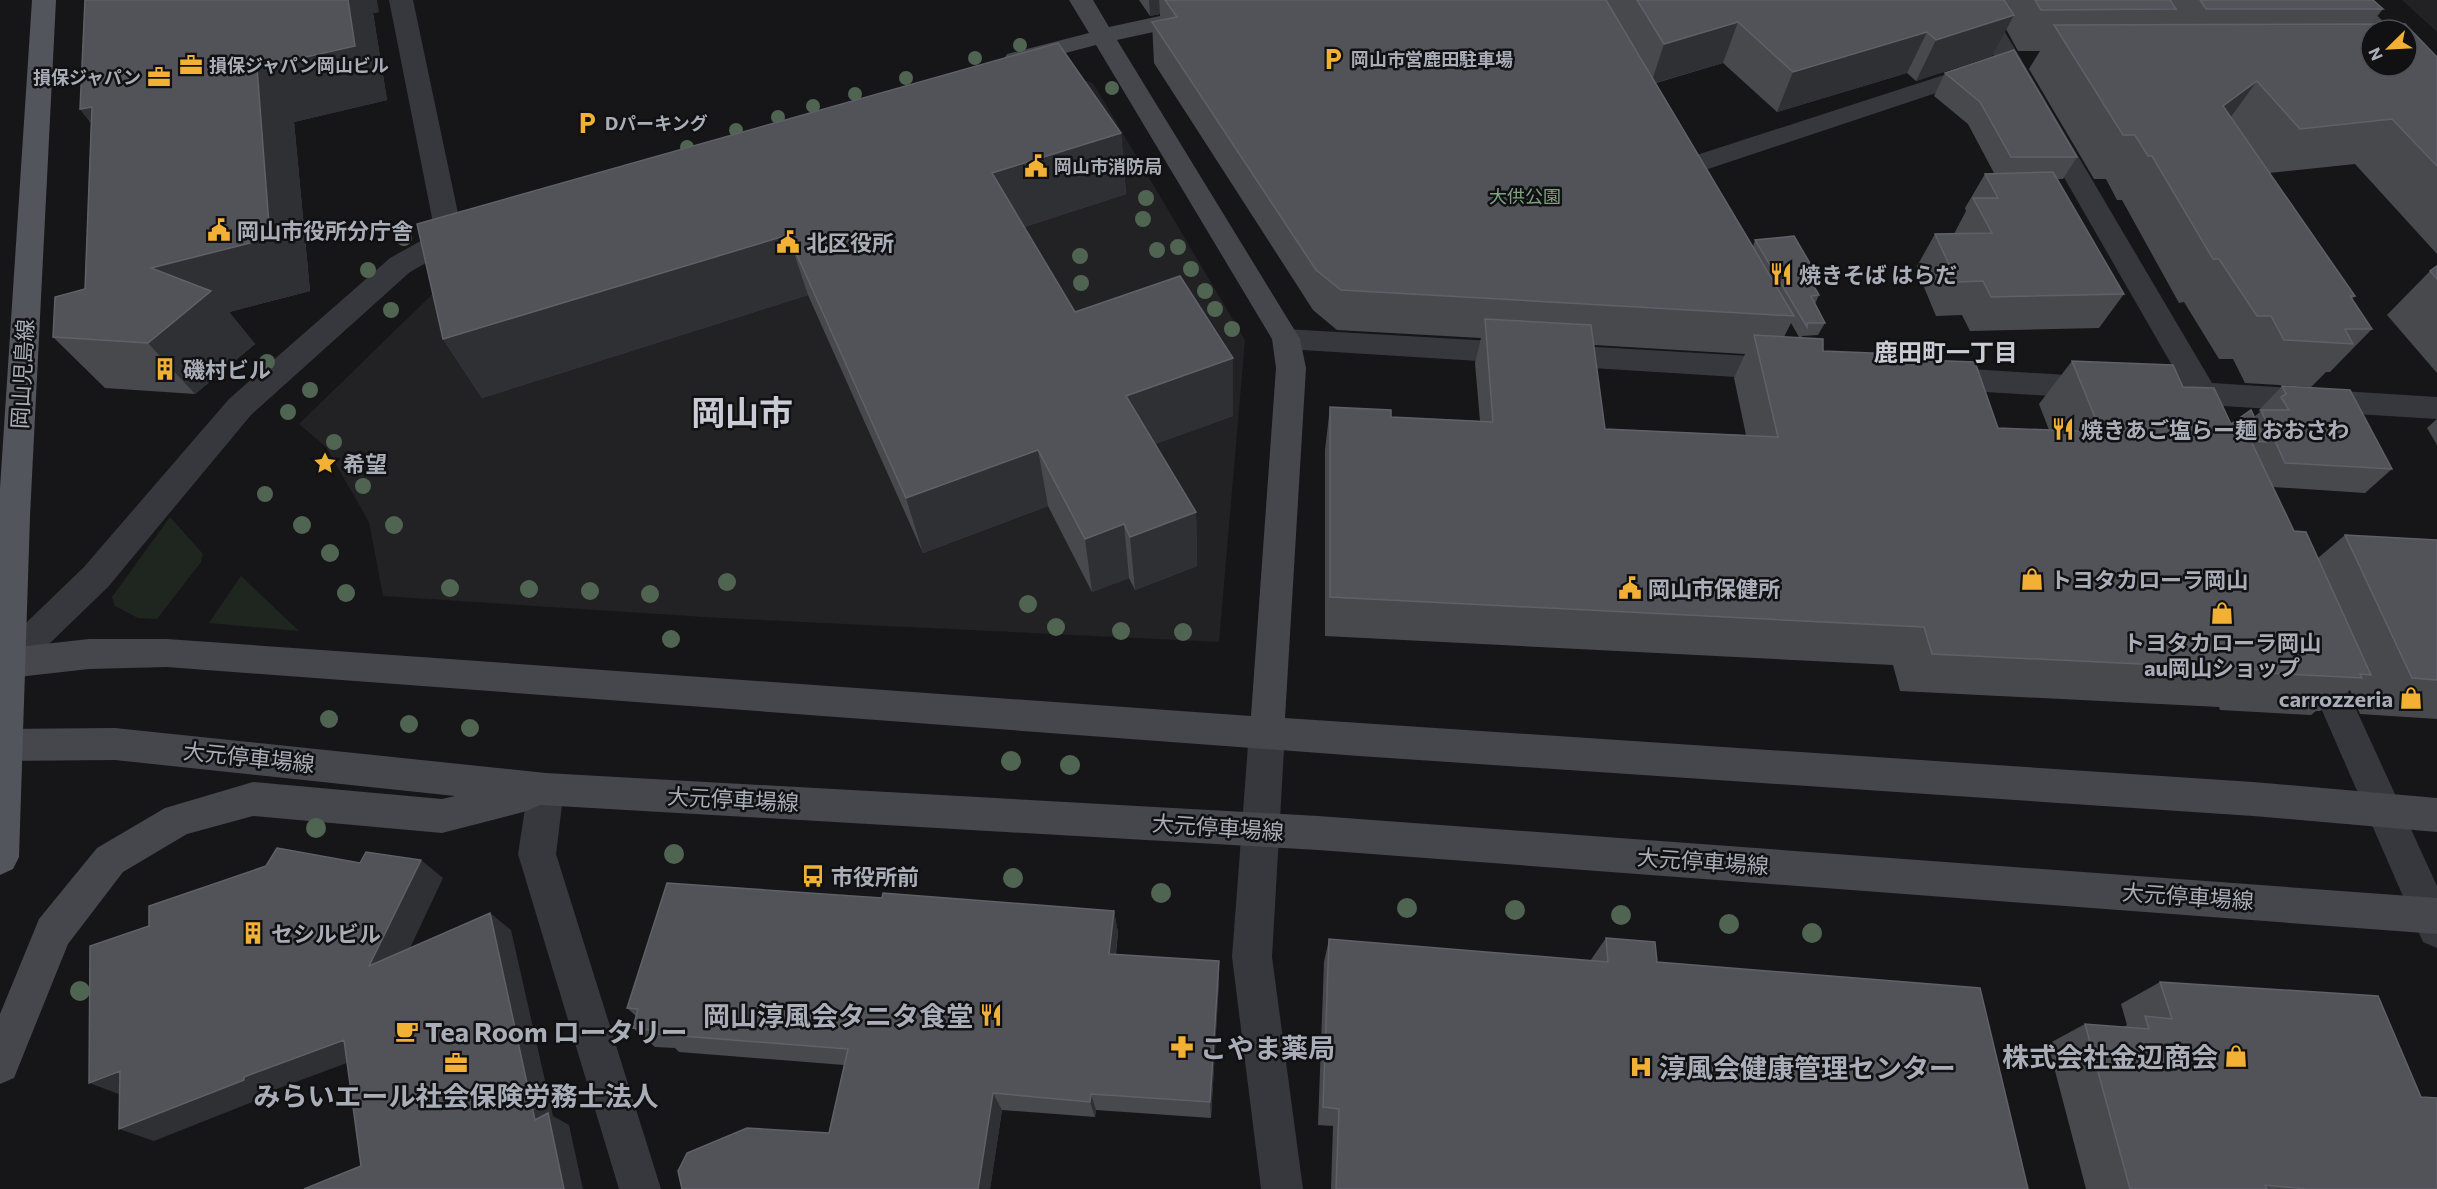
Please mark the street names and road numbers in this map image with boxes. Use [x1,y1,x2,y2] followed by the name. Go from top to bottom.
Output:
[6,318,38,430] street label: 岡山児島線
[182,737,316,777] street label: 大元停車場線
[666,782,800,816] street label: 大元停車場線
[1151,809,1285,845] street label: 大元停車場線
[1636,843,1770,879] street label: 大元停車場線
[2121,878,2255,914] street label: 大元停車場線

